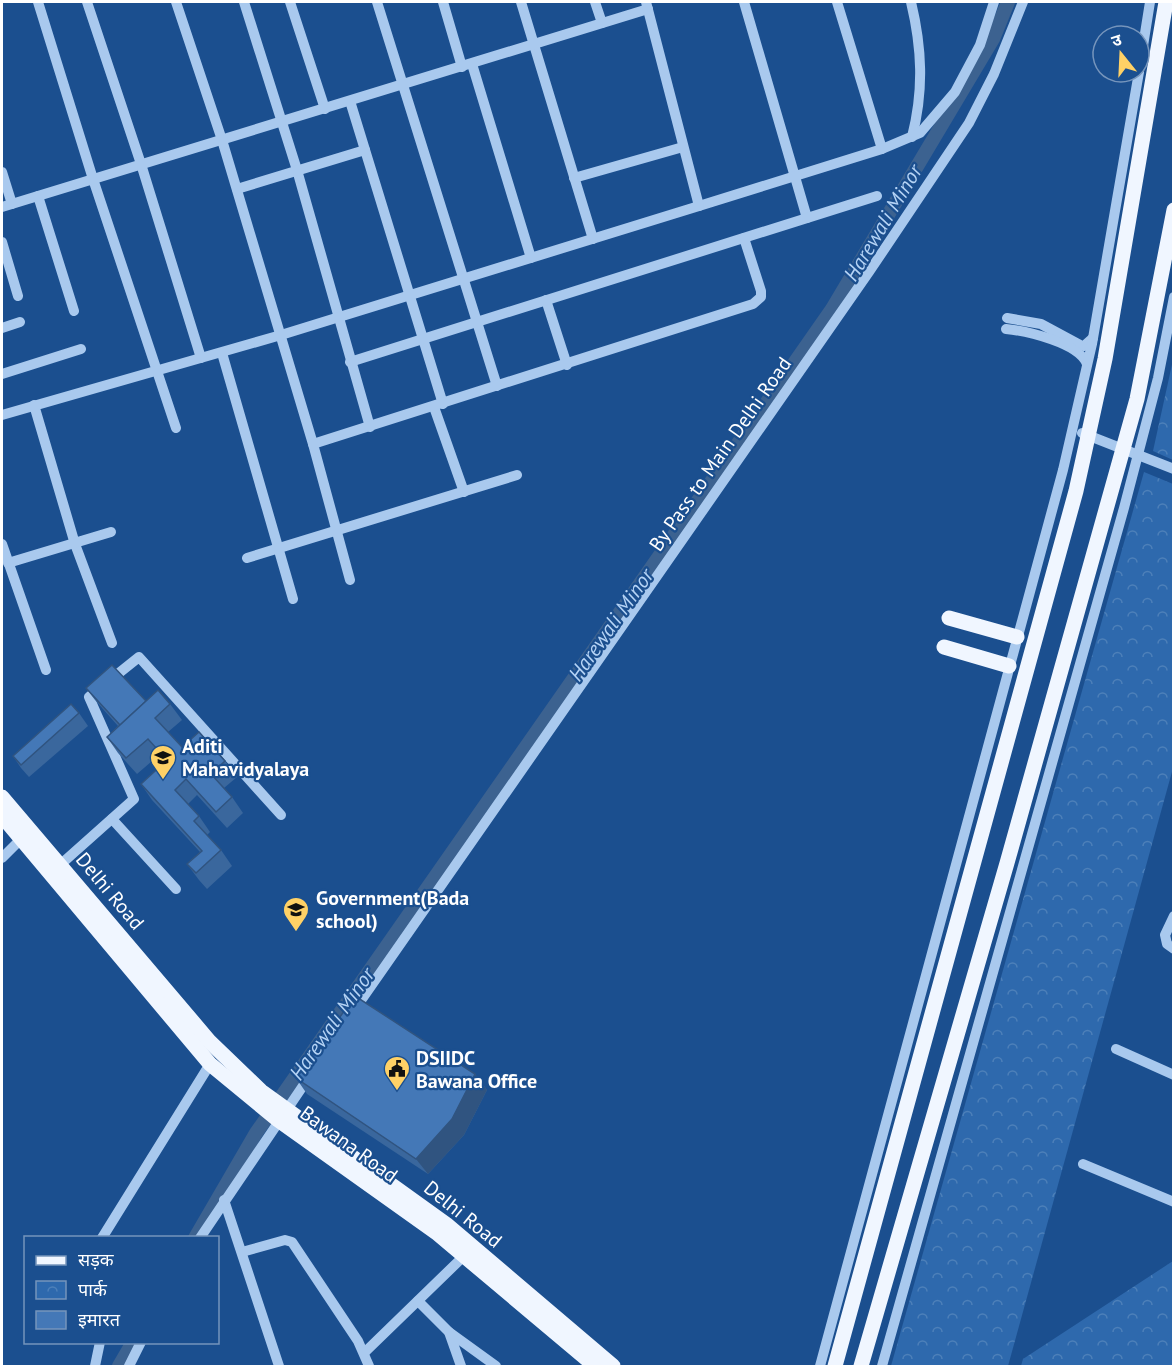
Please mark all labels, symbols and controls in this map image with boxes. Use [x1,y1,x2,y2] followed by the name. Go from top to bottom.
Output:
[1091,24,1151,84] north arrow
[1109,29,1125,51] text: उ
[837,158,929,286] water label: Harewali Minor
[643,352,797,556] street label: By Pass to Main Delhi Road
[562,562,660,686] water label: Harewali Minor
[182,733,309,782] place label: Aditi Mahavidyalaya
[148,743,178,781] school or university icon: Aditi Mahavidyalaya
[70,847,150,935] street label: Delhi Road
[316,885,469,934] place label: Government(Bada school)
[281,895,311,933] school or university icon: Government(Bada school)
[283,961,381,1085] water label: Harewali Minor
[416,1045,537,1094] place label: DSIIDC Bawana Office
[382,1054,412,1092] public building icon: DSIIDC Bawana Office
[295,1100,403,1188] street label: Bawana Road
[419,1175,507,1253] street label: Delhi Road
[24,1236,219,1344] legend
[78,1248,115,1271] text: सड़क
[78,1278,108,1301] text: पार्क
[78,1308,121,1331] text: इमारत

